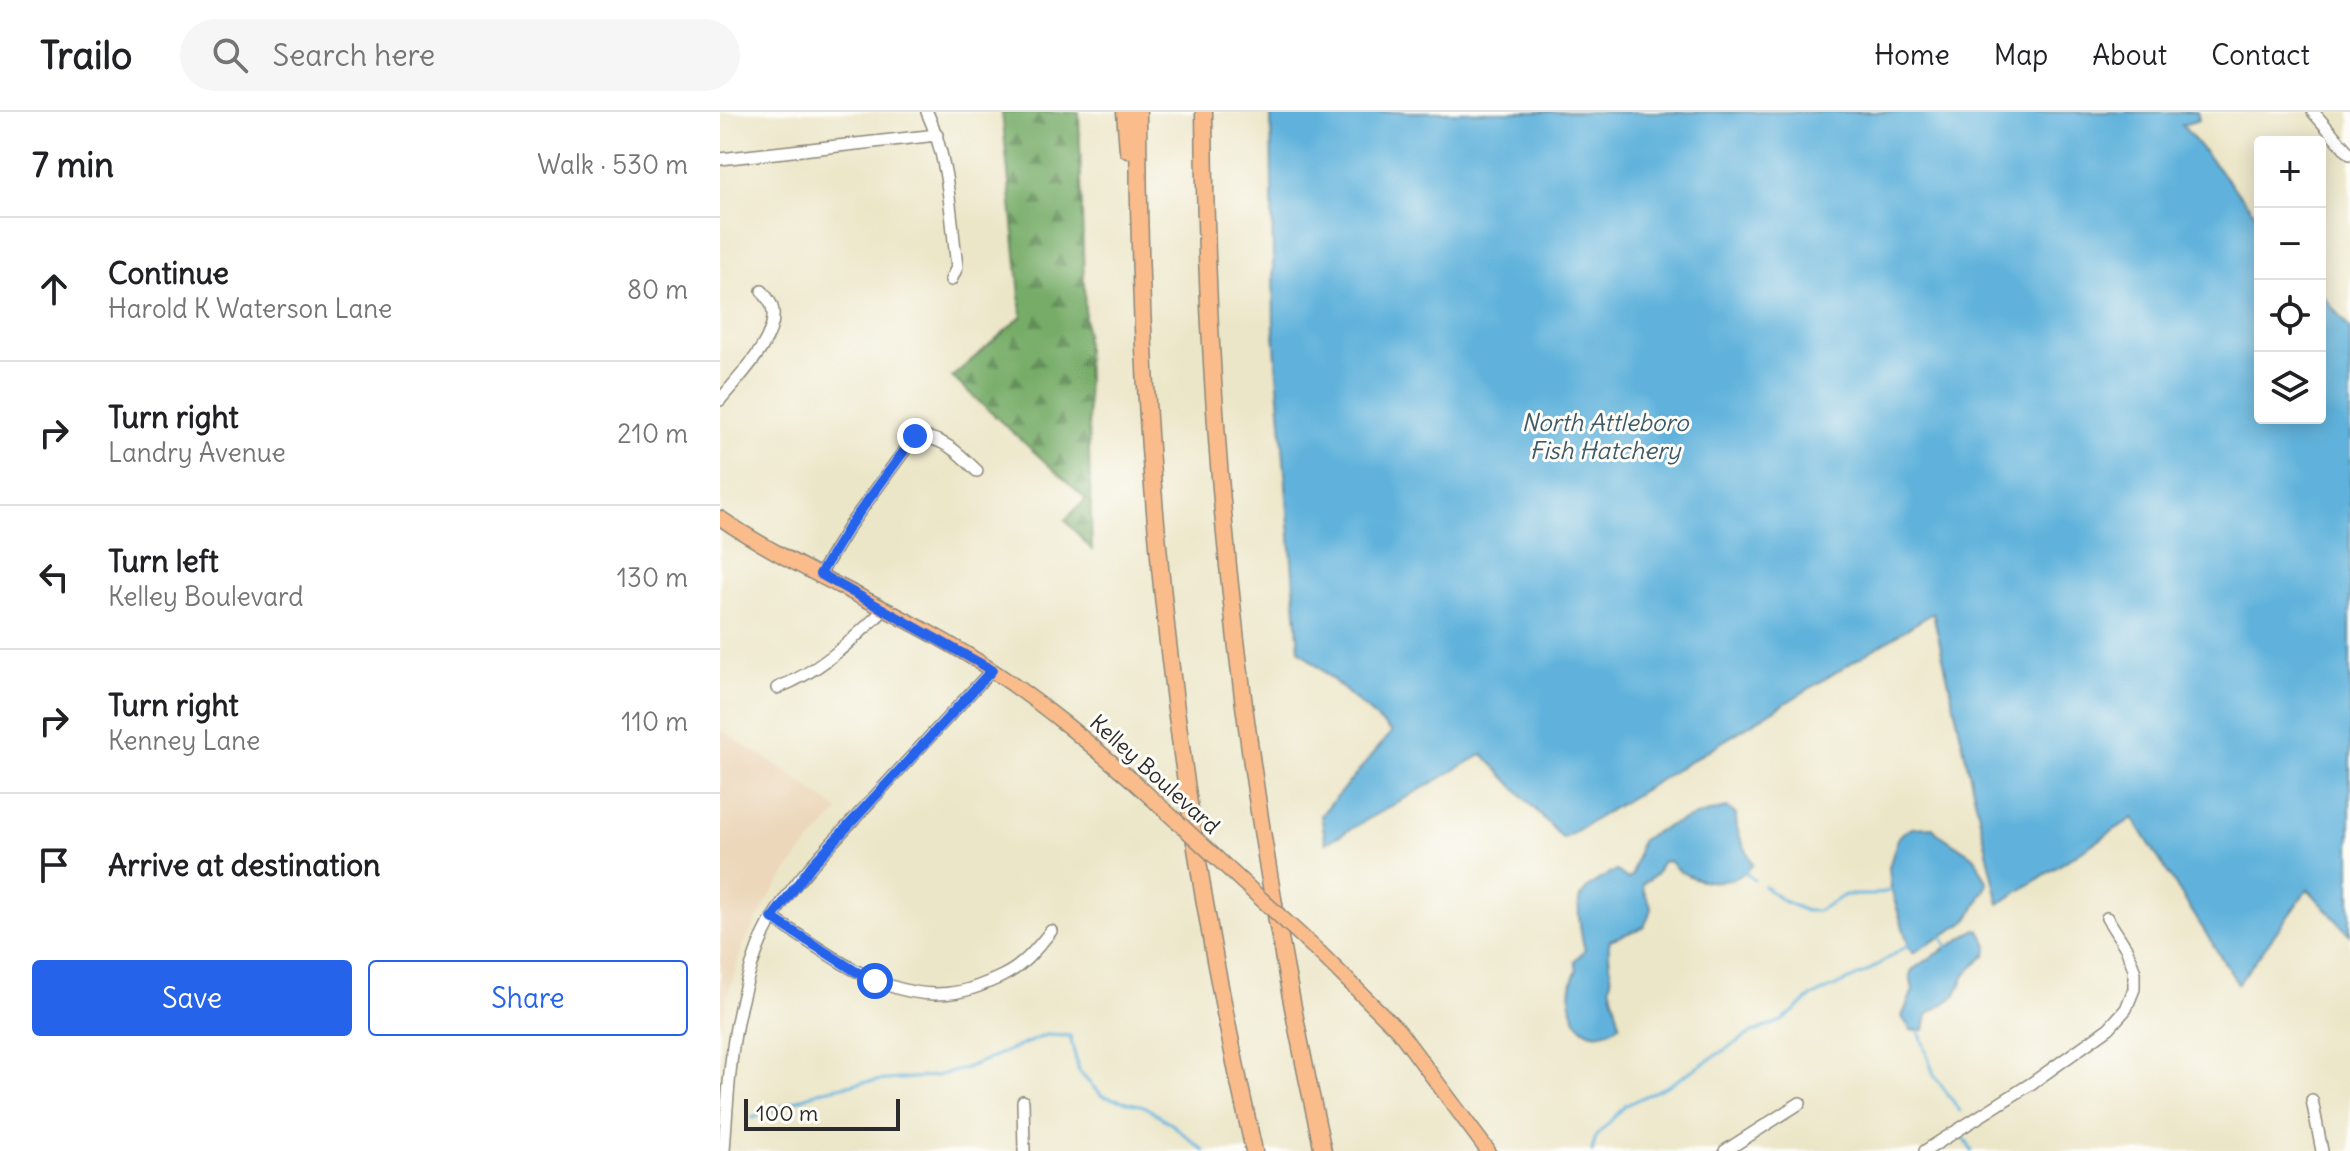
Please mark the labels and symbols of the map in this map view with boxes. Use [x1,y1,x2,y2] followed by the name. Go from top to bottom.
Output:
[1522,407,1690,465] water label: North Attleboro Fish Hatchery
[897,418,933,454] route end
[1084,708,1226,840] street label: Kelley Boulevard
[857,963,893,999] route start
[744,1095,900,1131] scale bar

